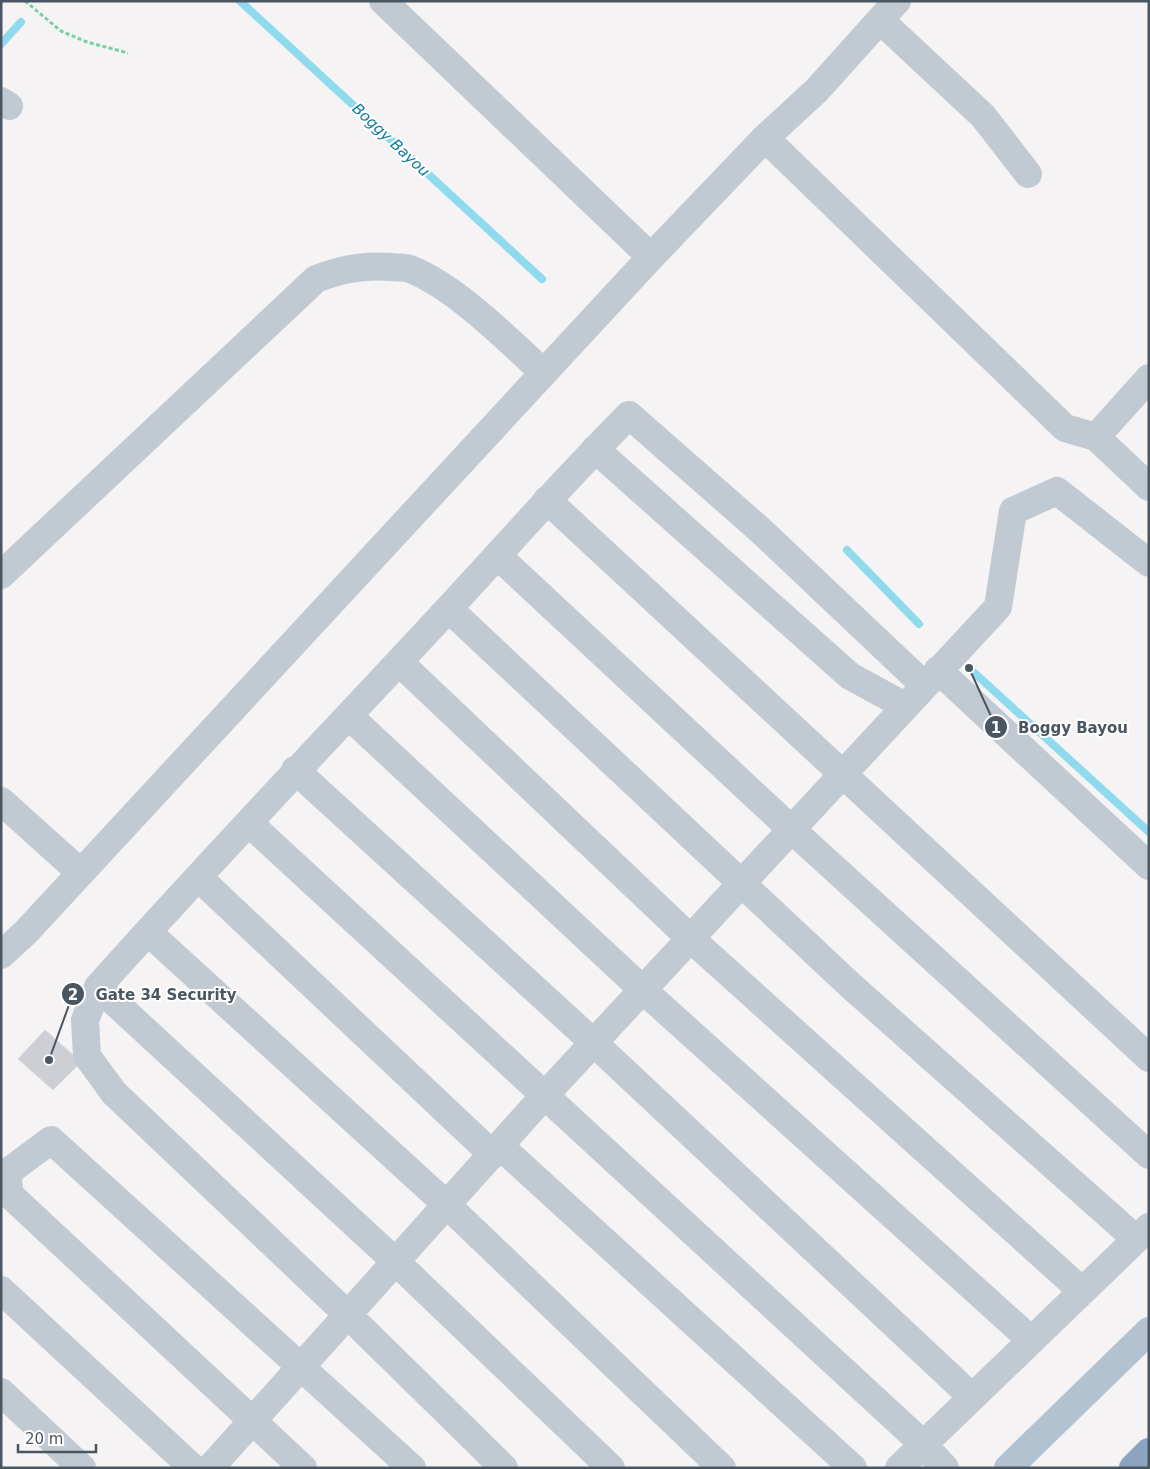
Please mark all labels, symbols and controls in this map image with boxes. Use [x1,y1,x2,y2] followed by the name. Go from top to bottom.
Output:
[349,100,433,180] water label: Boggy Bayou
[983,712,1138,742] callout: Boggy Bayou
[991,719,1001,737] text: 1
[1018,719,1128,737] text: Boggy Bayou
[61,979,247,1009] callout: Gate 34 Security
[68,986,78,1004] text: 2
[95,986,237,1004] text: Gate 34 Security
[18,1422,95,1454] scale bar
[25,1430,63,1448] text: 20 m

